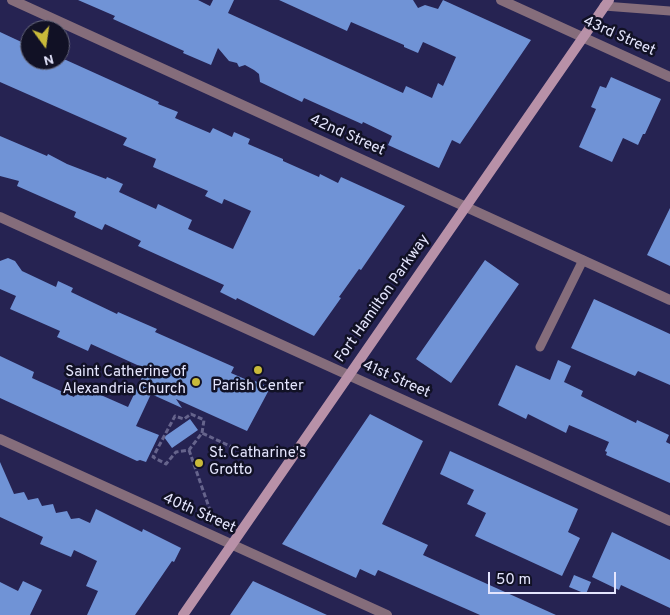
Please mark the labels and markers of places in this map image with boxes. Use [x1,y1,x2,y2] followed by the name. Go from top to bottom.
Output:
[63,364,186,399] place label: Saint Catherine of Alexandria Church
[252,364,264,376] marker: Parish Center
[190,376,202,388] marker: Saint Catherine of Alexandria Church
[212,378,304,396] place label: Parish Center
[209,445,306,480] place label: St. Catharine's Grotto
[193,457,205,469] marker: St. Catharine's Grotto

